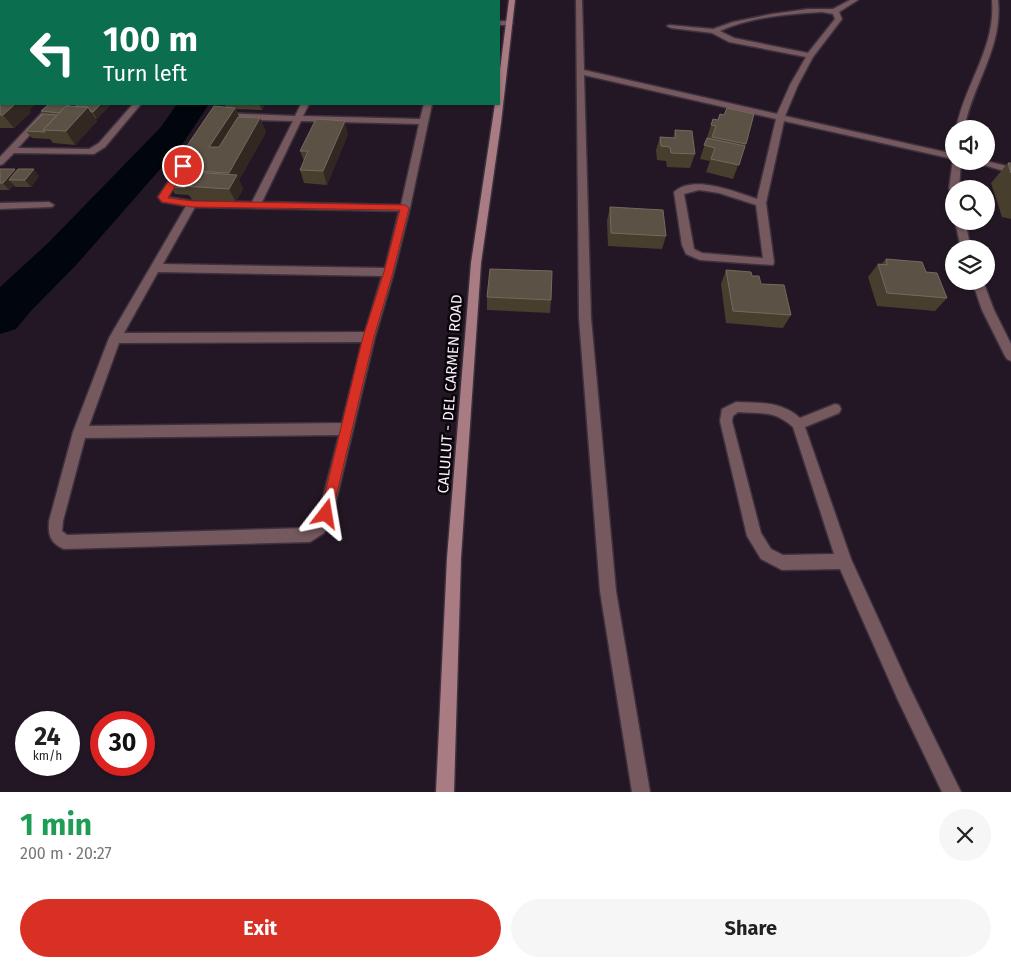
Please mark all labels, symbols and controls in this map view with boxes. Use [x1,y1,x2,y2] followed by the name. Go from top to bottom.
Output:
[103,18,198,60] text: 100 m
[20,20,85,85] icon: left
[103,60,187,87] text: Turn left
[945,120,995,290] map controls
[945,120,995,170] button: sound
[162,145,204,187] pin
[169,152,197,180] icon: arrive
[945,180,995,230] button: search
[945,240,995,290] button: layers
[434,294,466,494] street label: CALULUT - DEL CARMEN ROAD
[299,487,351,539] position arrow
[90,711,155,776] speed limit sign: 30
[34,722,61,752] text: 24
[33,749,62,763] text: km/h
[20,807,92,843] text: 1 min
[939,809,991,861] button: close
[20,844,112,863] text: 200 m · 20:27
[20,899,501,957] button: Exit
[511,899,991,957] button: Share

